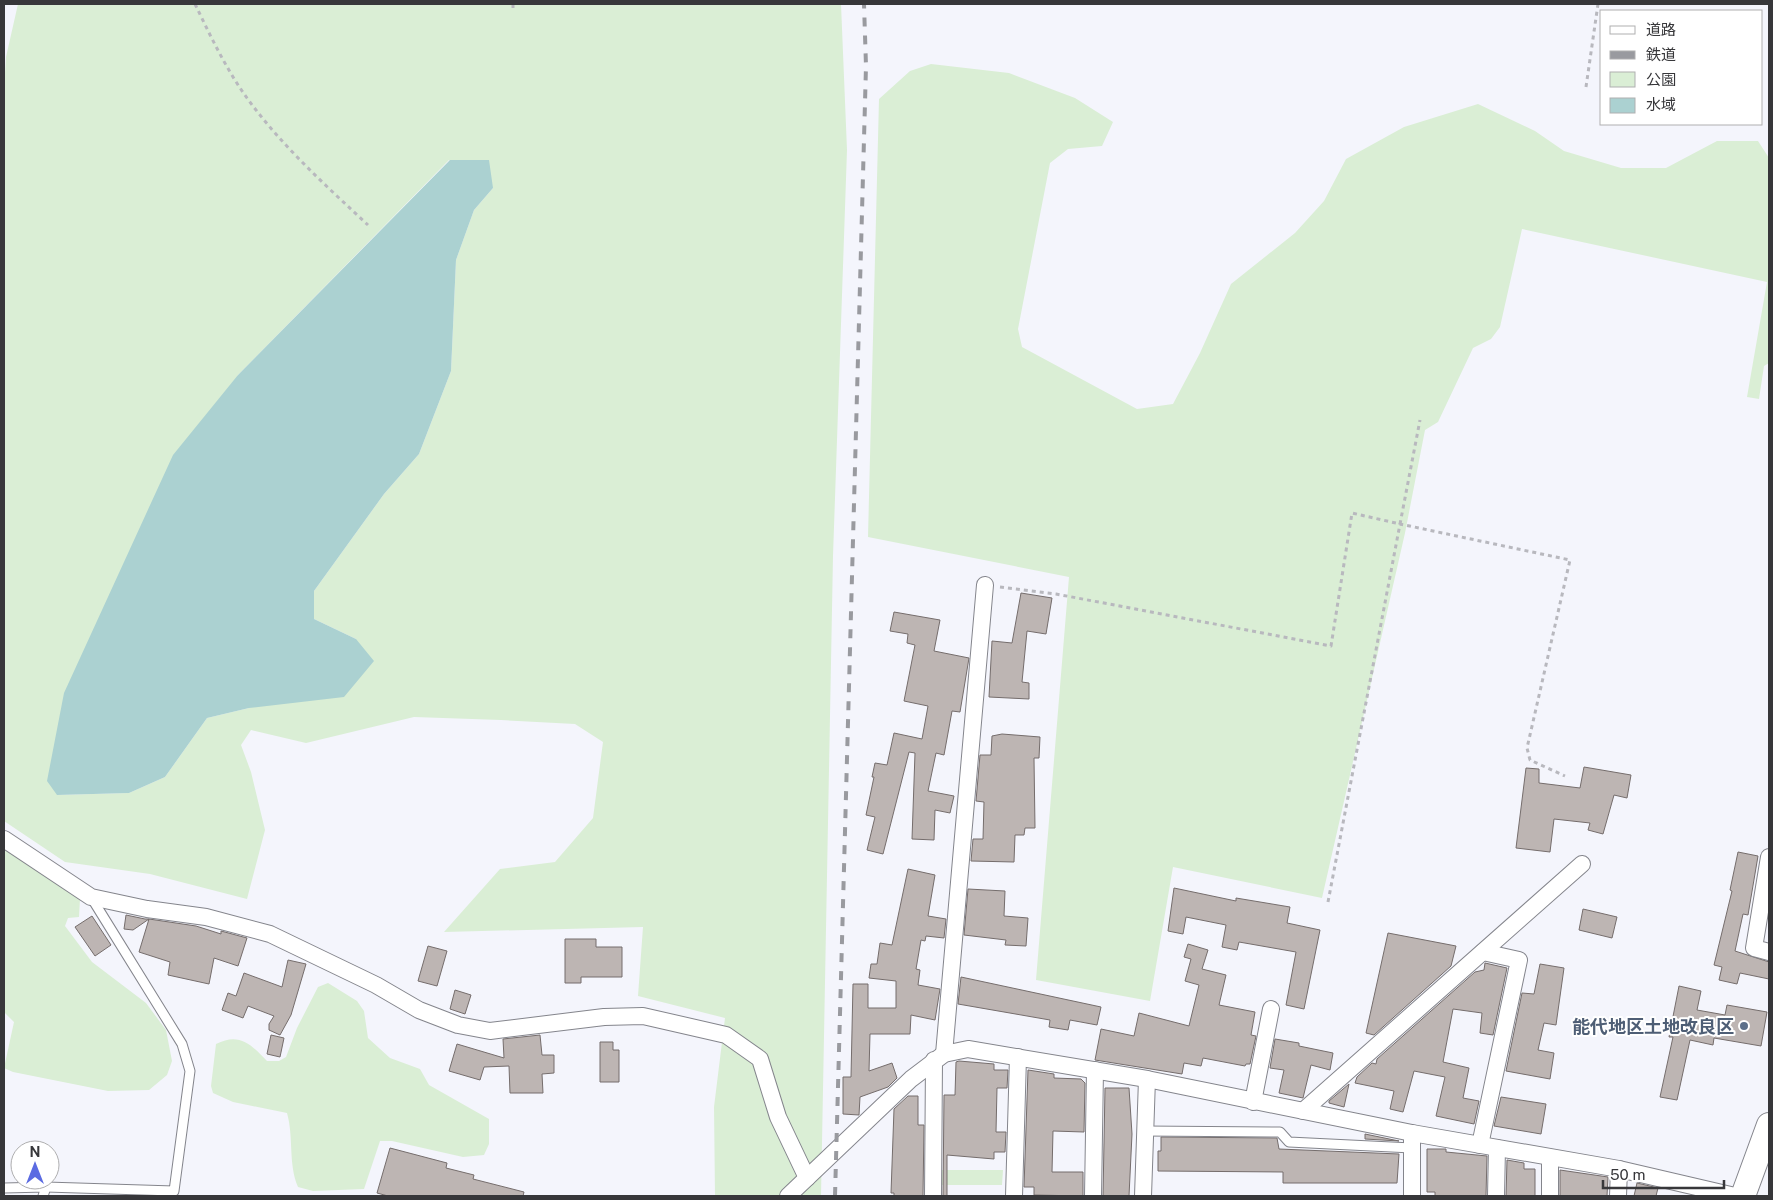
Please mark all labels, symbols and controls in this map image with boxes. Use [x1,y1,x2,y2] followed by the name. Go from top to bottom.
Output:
[1600,10,1763,125] legend
[1646,21,1676,38] text: 道路
[1646,46,1676,63] text: 鉄道
[1646,71,1676,88] text: 公園
[1646,96,1676,113] text: 水域
[1572,1016,1734,1037] place label: 能代地区土地改良区
[1738,1020,1750,1032] marker: 能代地区土地改良区
[10,1140,60,1190] north arrow
[30,1144,40,1160] text: N
[1603,1158,1724,1190] scale bar
[1610,1166,1645,1183] text: 50 m

